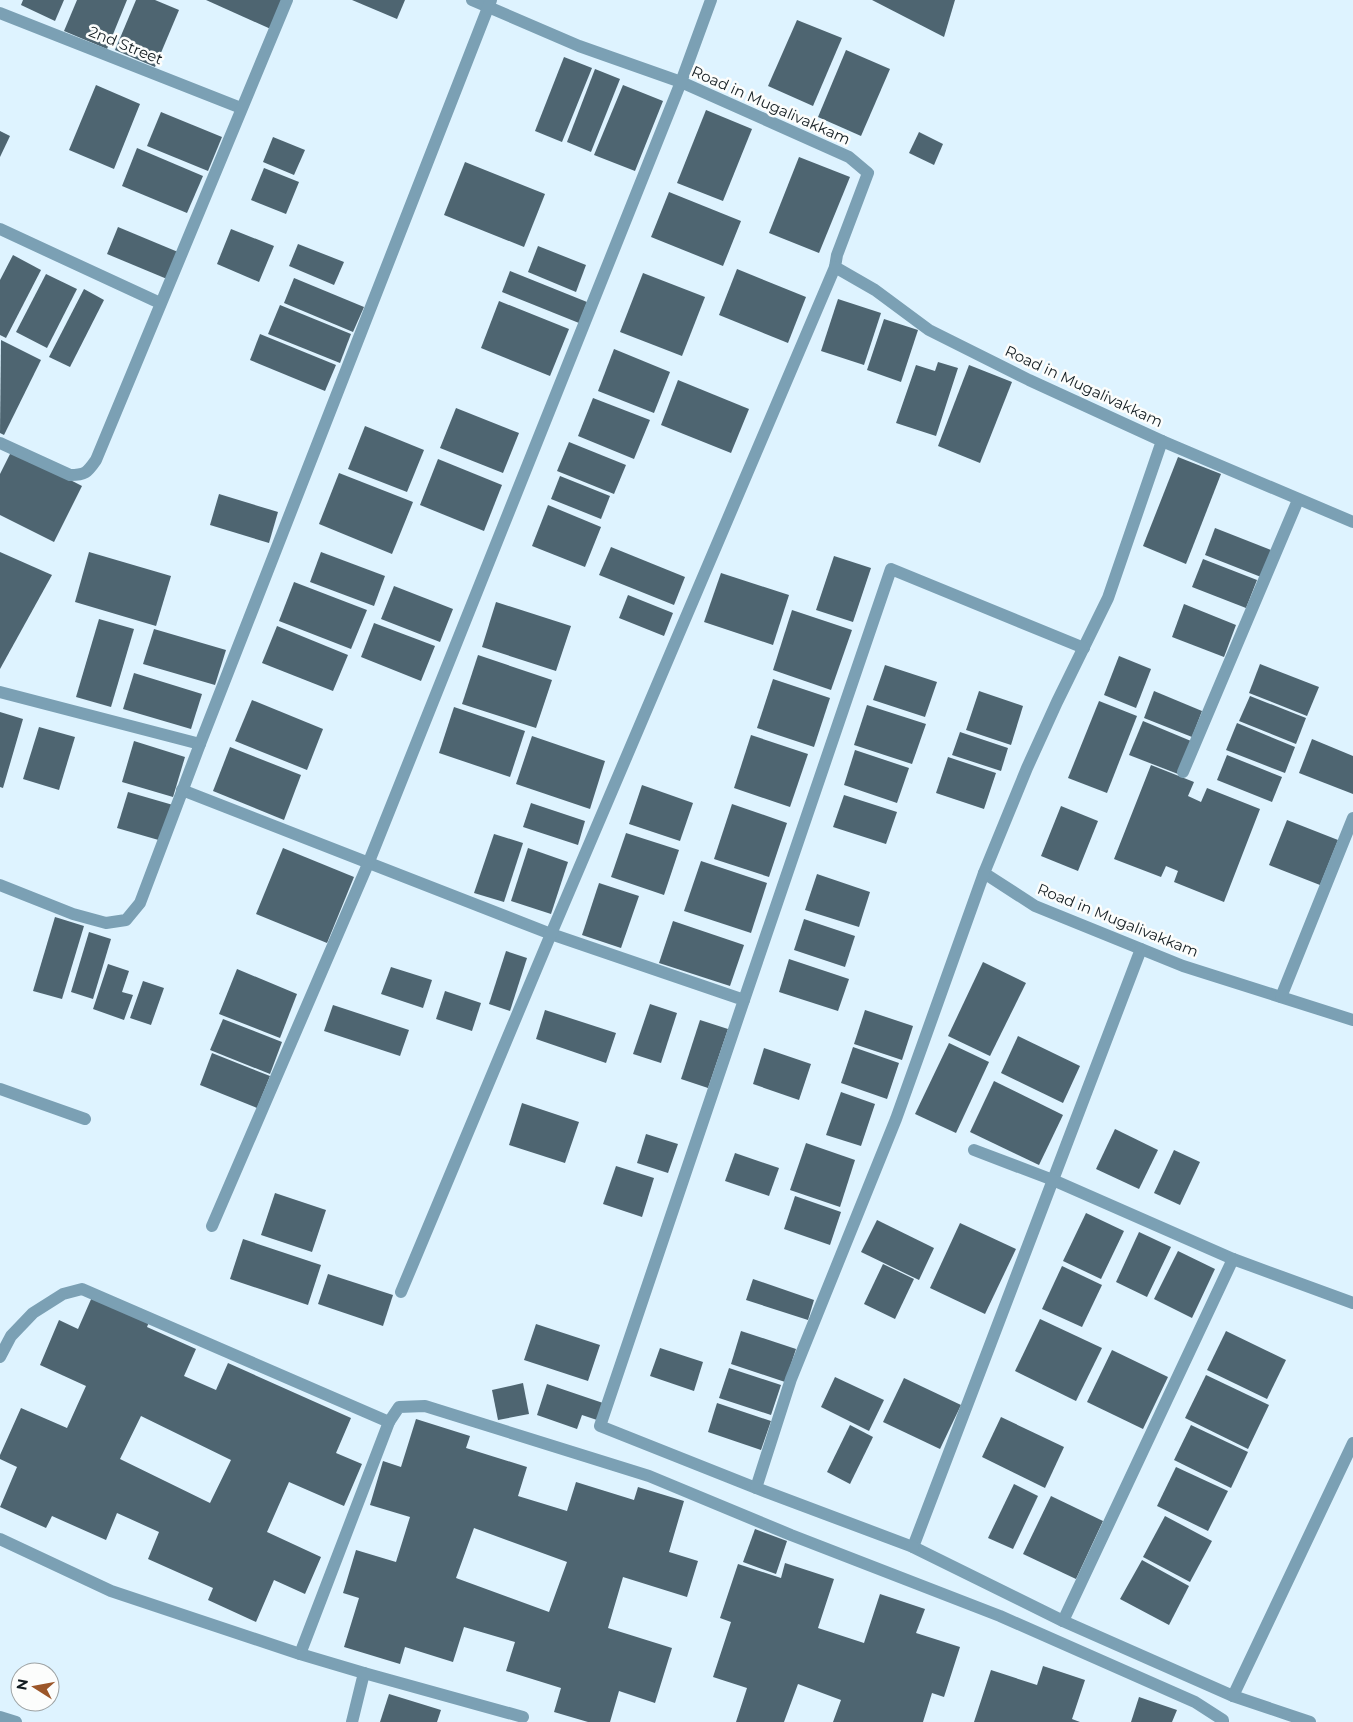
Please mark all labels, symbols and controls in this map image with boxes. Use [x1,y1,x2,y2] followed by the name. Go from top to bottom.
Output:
[86,22,166,68] street label: 2nd Street
[689,61,853,149] street label: Road in Mugalivakkam
[1002,341,1166,431] street label: Road in Mugalivakkam
[1035,879,1201,961] street label: Road in Mugalivakkam
[10,1662,60,1712] north arrow
[12,1677,32,1692] text: N

